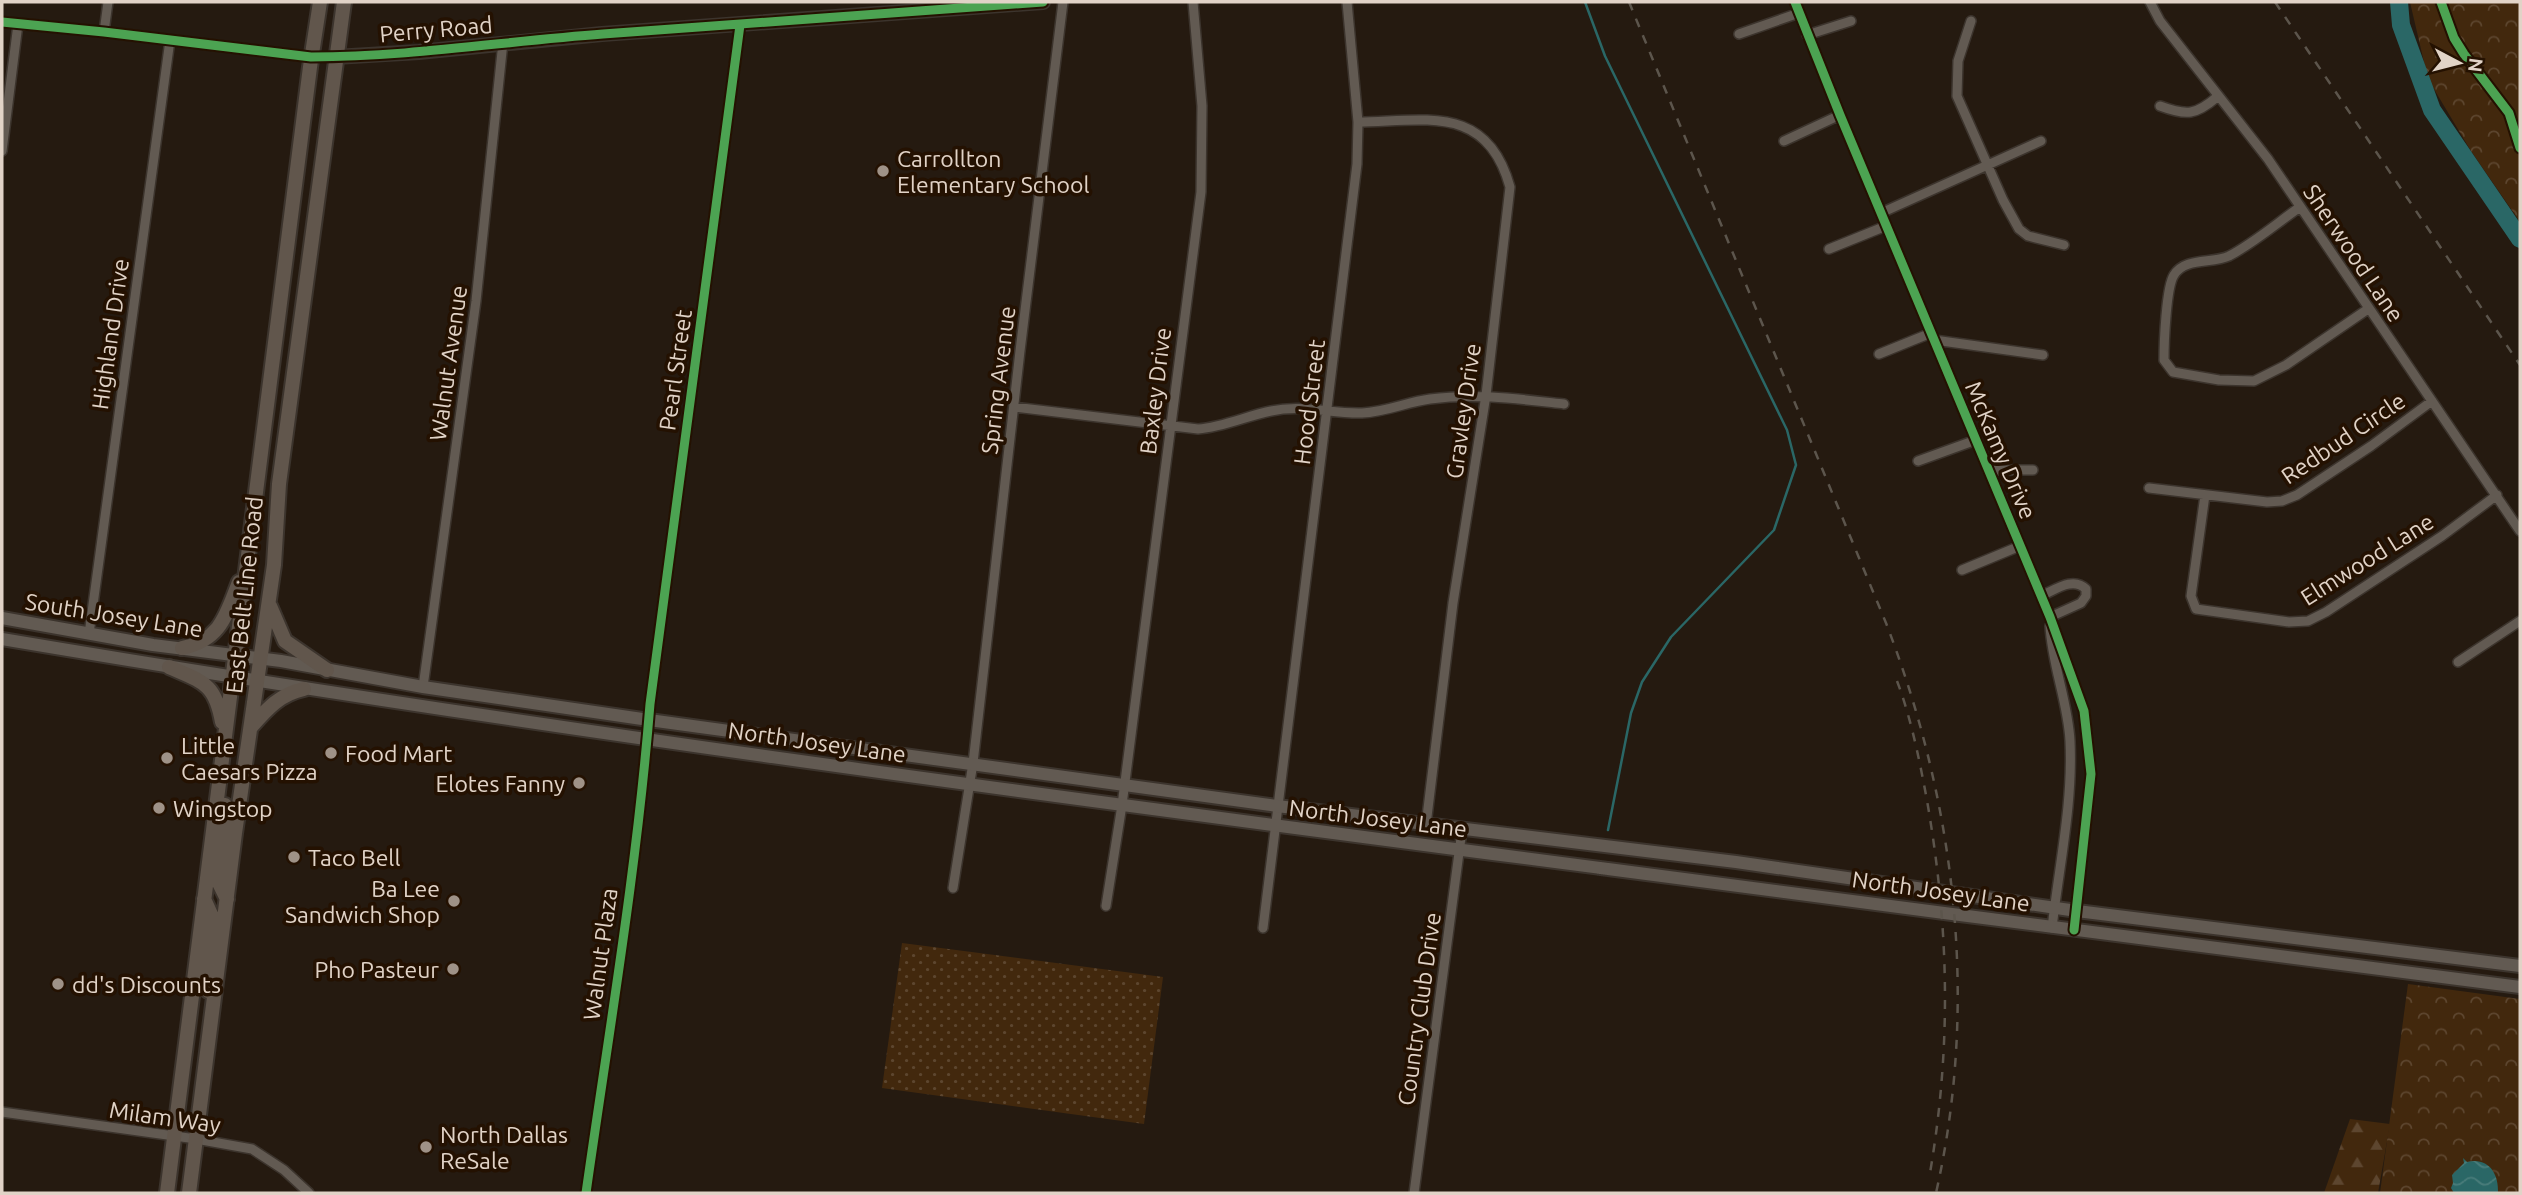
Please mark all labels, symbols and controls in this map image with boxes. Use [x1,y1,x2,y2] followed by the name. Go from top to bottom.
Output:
[378,12,494,46] street label: Perry Road
[2424,28,2494,98] north arrow
[2464,57,2488,73] text: N
[897,146,1090,197] place label: Carrollton Elementary School
[875,163,891,179] marker: Carrollton Elementary School
[2299,180,2409,326] street label: Sherwood Lane
[87,257,133,411] street label: Highland Drive
[425,284,471,442] street label: Walnut Avenue
[977,305,1019,455] street label: Spring Avenue
[654,308,696,432] street label: Pearl Street
[1135,326,1175,456] street label: Baxley Drive
[1289,338,1329,466] street label: Hood Street
[1441,342,1485,480] street label: Gravley Drive
[1961,377,2041,523] street label: McKamy Drive
[2277,388,2409,488] street label: Redbud Circle
[221,495,267,695] street label: East Belt Line Road
[2296,508,2438,610] street label: Elmwood Lane
[24,589,204,641] street label: South Josey Lane
[727,717,907,767] street label: North Josey Lane
[181,733,318,784] place label: Little Caesars Pizza
[345,741,452,766] place label: Food Mart
[323,745,339,761] marker: Food Mart
[159,750,175,766] marker: Little Caesars Pizza
[435,771,565,796] place label: Elotes Fanny
[571,775,587,791] marker: Elotes Fanny
[1288,795,1468,841] street label: North Josey Lane
[173,796,273,821] place label: Wingstop
[151,800,167,816] marker: Wingstop
[308,845,400,870] place label: Taco Bell
[286,849,302,865] marker: Taco Bell
[1851,866,2031,916] street label: North Josey Lane
[285,876,440,927] place label: Ba Lee Sandwich Shop
[578,886,622,1022] street label: Walnut Plaza
[446,893,462,909] marker: Ba Lee Sandwich Shop
[1393,911,1445,1107] street label: Country Club Drive
[315,957,439,982] place label: Pho Pasteur
[445,961,461,977] marker: Pho Pasteur
[72,972,221,997] place label: dd's Discounts
[50,976,66,992] marker: dd's Discounts
[108,1097,222,1137] street label: Milam Way
[440,1122,568,1173] place label: North Dallas ReSale
[418,1139,434,1155] marker: North Dallas ReSale

